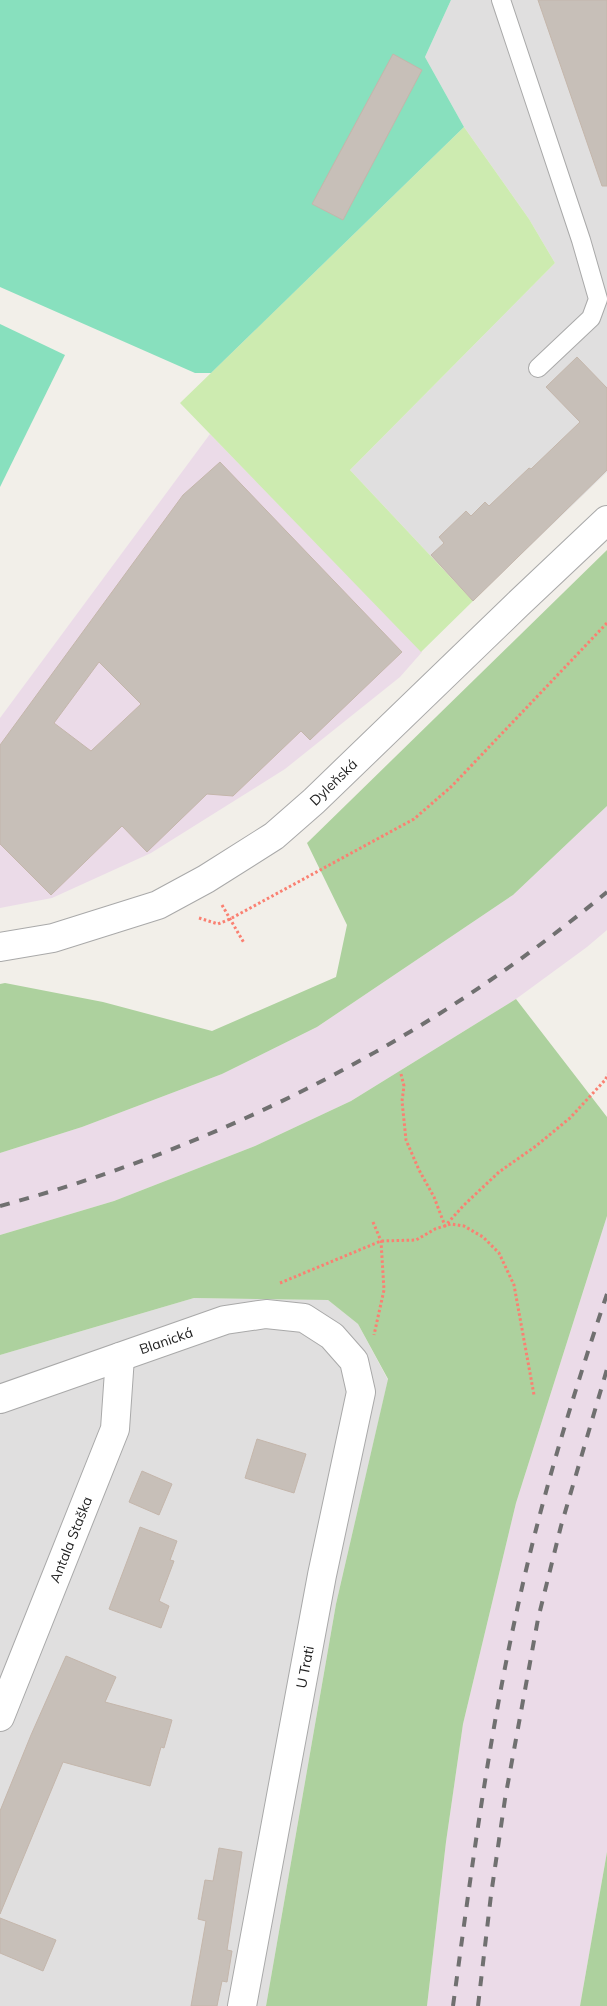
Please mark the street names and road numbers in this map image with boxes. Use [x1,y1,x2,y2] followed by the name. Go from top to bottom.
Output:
[306,755,361,809] street label: Dyleňská
[137,1323,195,1358] street label: Blanická
[45,1494,96,1586] street label: Antala Staška
[292,1644,318,1690] street label: U Trati

